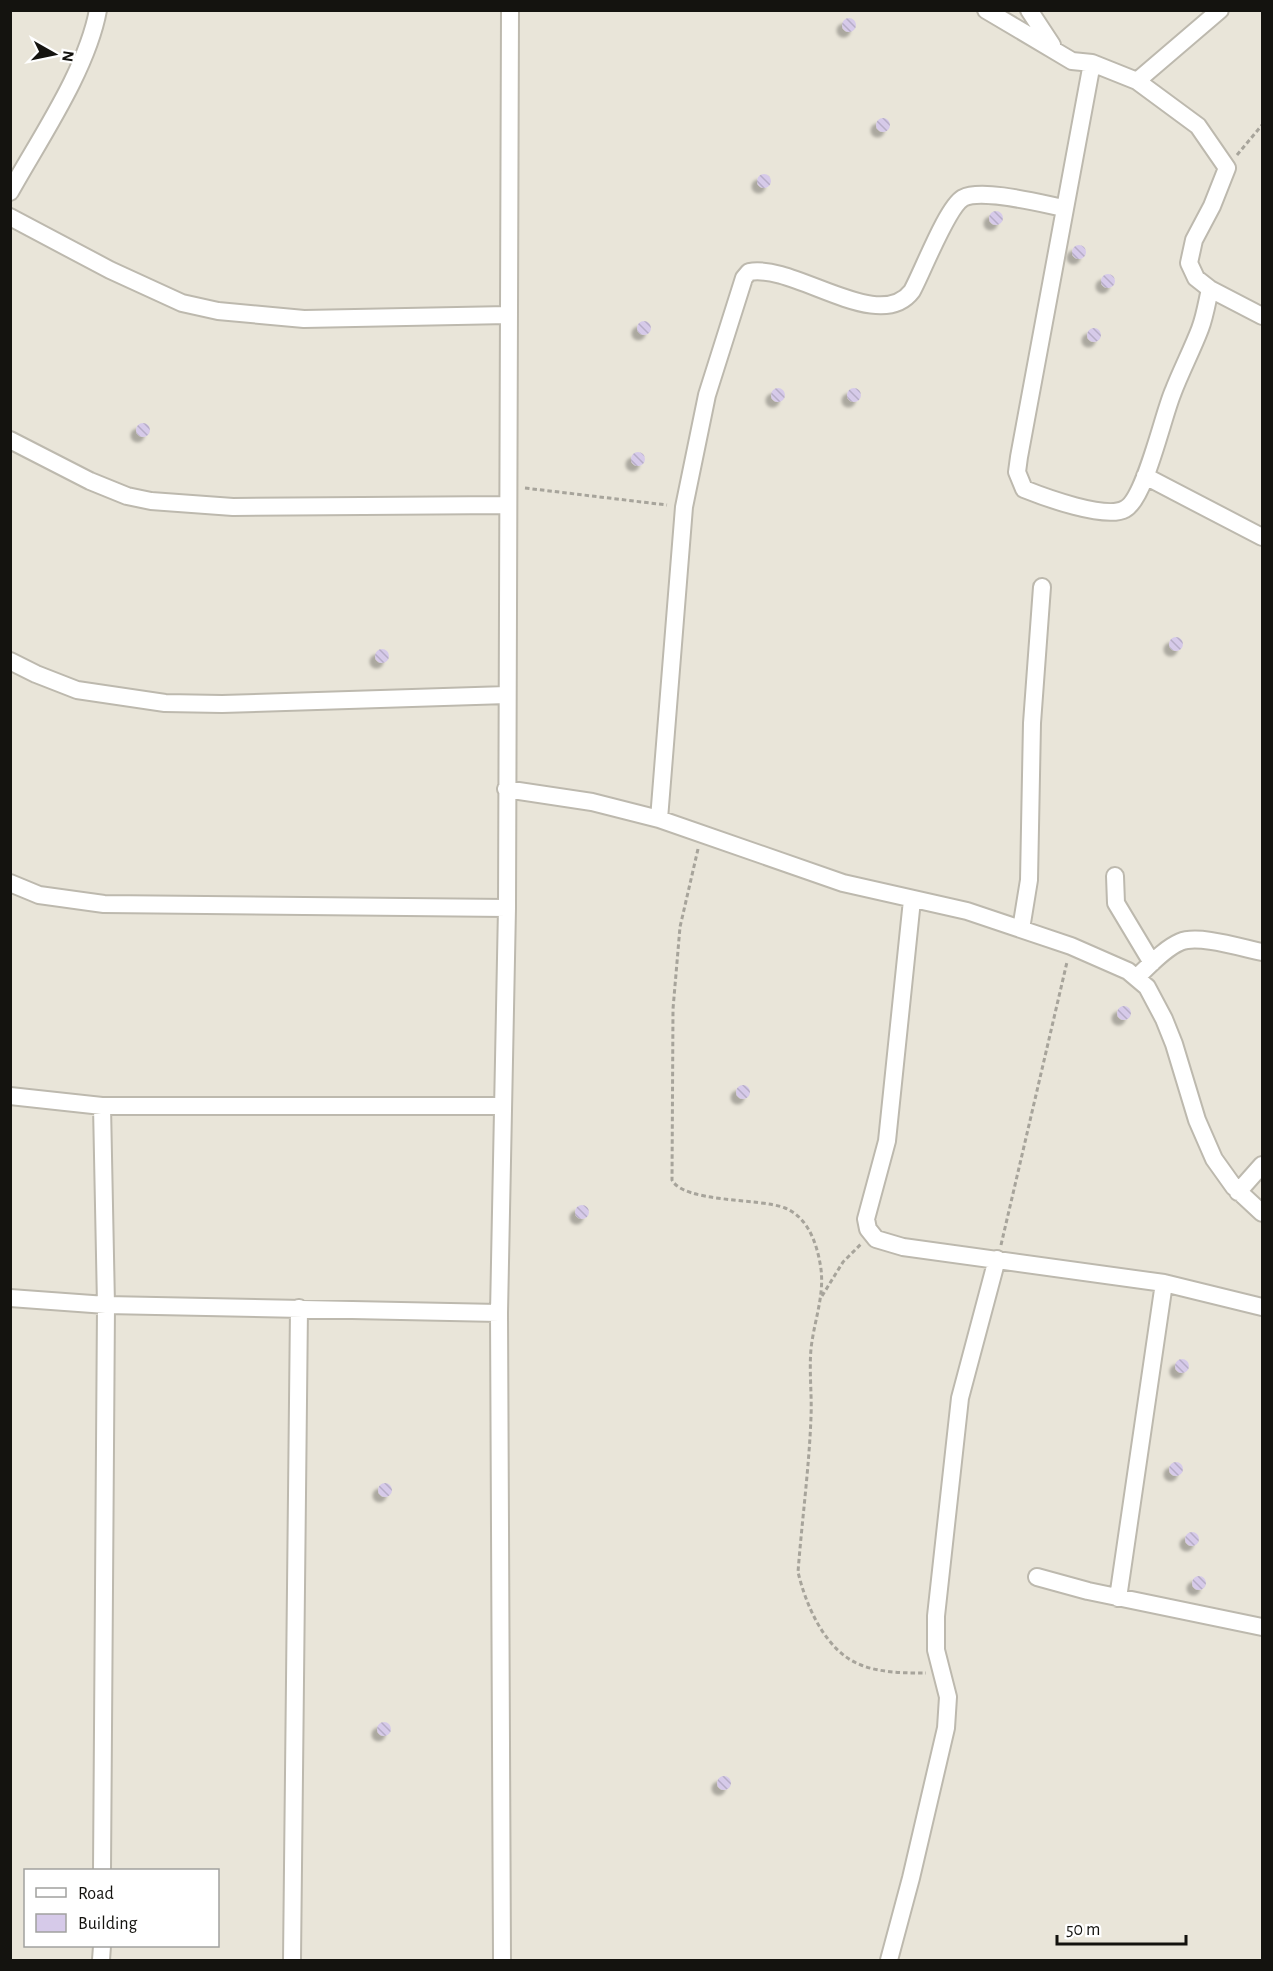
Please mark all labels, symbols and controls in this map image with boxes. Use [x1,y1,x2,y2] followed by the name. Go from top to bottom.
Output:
[24,24,84,84] north arrow
[59,49,77,63] text: N
[24,1869,219,1947] legend
[78,1885,114,1903] text: Road
[1057,1908,1186,1946] scale bar
[78,1915,138,1933] text: Building
[1066,1921,1100,1939] text: 50 m

